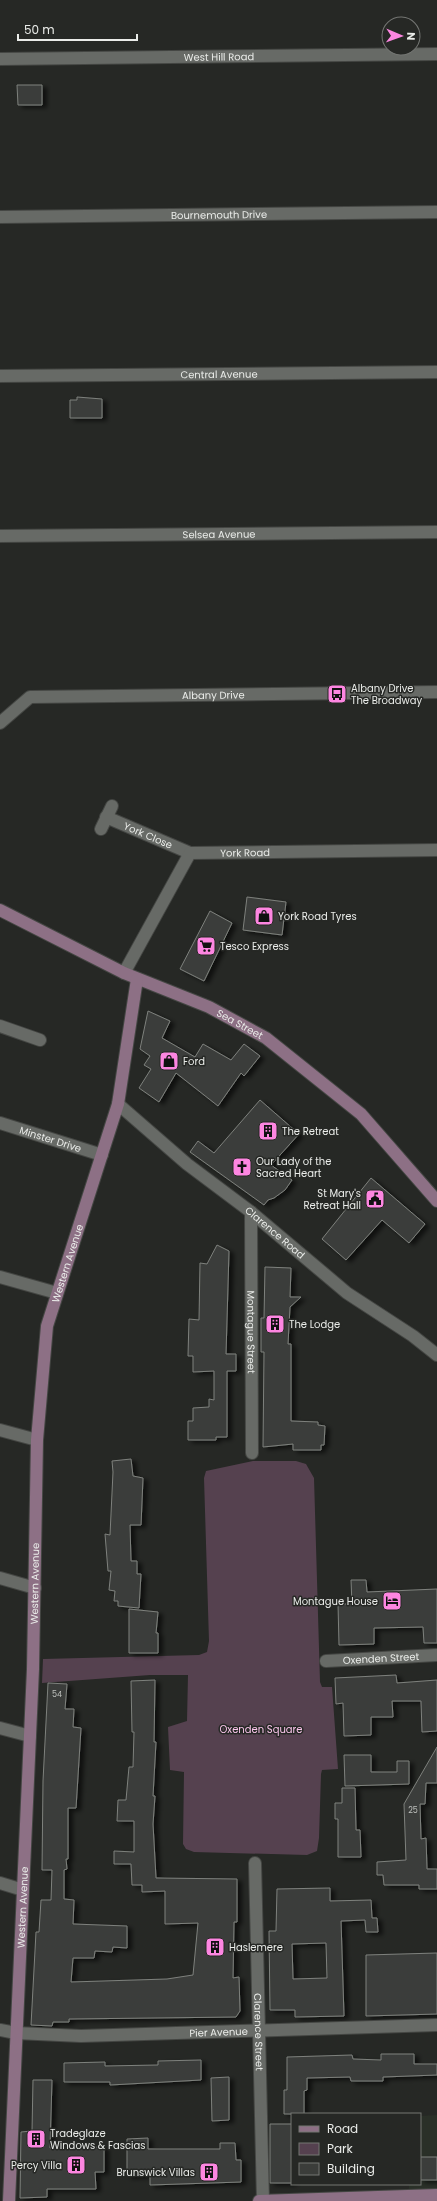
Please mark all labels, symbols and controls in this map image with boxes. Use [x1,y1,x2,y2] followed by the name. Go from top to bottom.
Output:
[18,16,137,42] scale bar
[381,16,421,56] north arrow
[24,21,55,38] text: 50 m
[403,32,419,41] text: N
[184,49,254,64] street label: West Hill Road
[171,206,267,223] street label: Bournemouth Drive
[180,366,258,382] street label: Central Avenue
[182,526,256,542] street label: Selsea Avenue
[351,681,422,708] place label: Albany Drive The Broadway
[326,683,348,705] bus stop icon: Albany Drive The Broadway
[182,687,245,703] street label: Albany Drive
[121,818,175,852] street label: York Close
[220,845,270,860] street label: York Road
[253,905,275,927] shop icon: York Road Tyres
[278,909,357,924] place label: York Road Tyres
[195,935,217,957] supermarket icon: Tesco Express
[220,939,289,954] place label: Tesco Express
[214,1005,266,1043] street label: Sea Street
[158,1050,180,1072] shop icon: Ford
[183,1054,205,1069] place label: Ford
[257,1120,279,1142] building icon: The Retreat
[18,1122,83,1156] street label: Minster Drive
[282,1124,339,1139] place label: The Retreat
[256,1154,331,1181] place label: Our Lady of the Sacred Heart
[231,1156,253,1178] church icon: Our Lady of the Sacred Heart
[303,1186,361,1213] place label: St Mary's Retreat Hall
[364,1188,386,1210] public building icon: St Mary's Retreat Hall
[242,1203,308,1262] street label: Clarence Road
[48,1222,87,1304] street label: Western Avenue
[244,1290,259,1374] street label: Montague Street
[264,1313,286,1335] building icon: The Lodge
[289,1317,340,1332] place label: The Lodge
[26,1543,43,1624] street label: Western Avenue
[381,1590,403,1612] hotel icon: Montague House
[293,1594,378,1609] place label: Montague House
[342,1648,420,1668] street label: Oxenden Street
[52,1689,62,1700] house number: 54
[220,1722,303,1737] park label: Oxenden Square
[408,1805,418,1816] house number: 25
[13,1866,32,1948] street label: Western Avenue
[204,1936,226,1958] building icon: Haslemere
[229,1940,283,1955] place label: Haslemere
[251,1993,267,2071] street label: Clarence Street
[189,2023,248,2040] street label: Pier Avenue
[291,2113,421,2185] legend
[327,2120,358,2137] text: Road
[50,2126,145,2153] place label: Tradeglaze Windows & Fascias
[25,2128,47,2150] building icon: Tradeglaze Windows & Fascias
[327,2140,354,2157] text: Park
[65,2154,87,2176] building icon: Percy Villa
[11,2158,62,2173] place label: Percy Villa
[327,2160,375,2177] text: Building
[198,2161,220,2183] building icon: Brunswick Villas
[116,2165,195,2180] place label: Brunswick Villas

